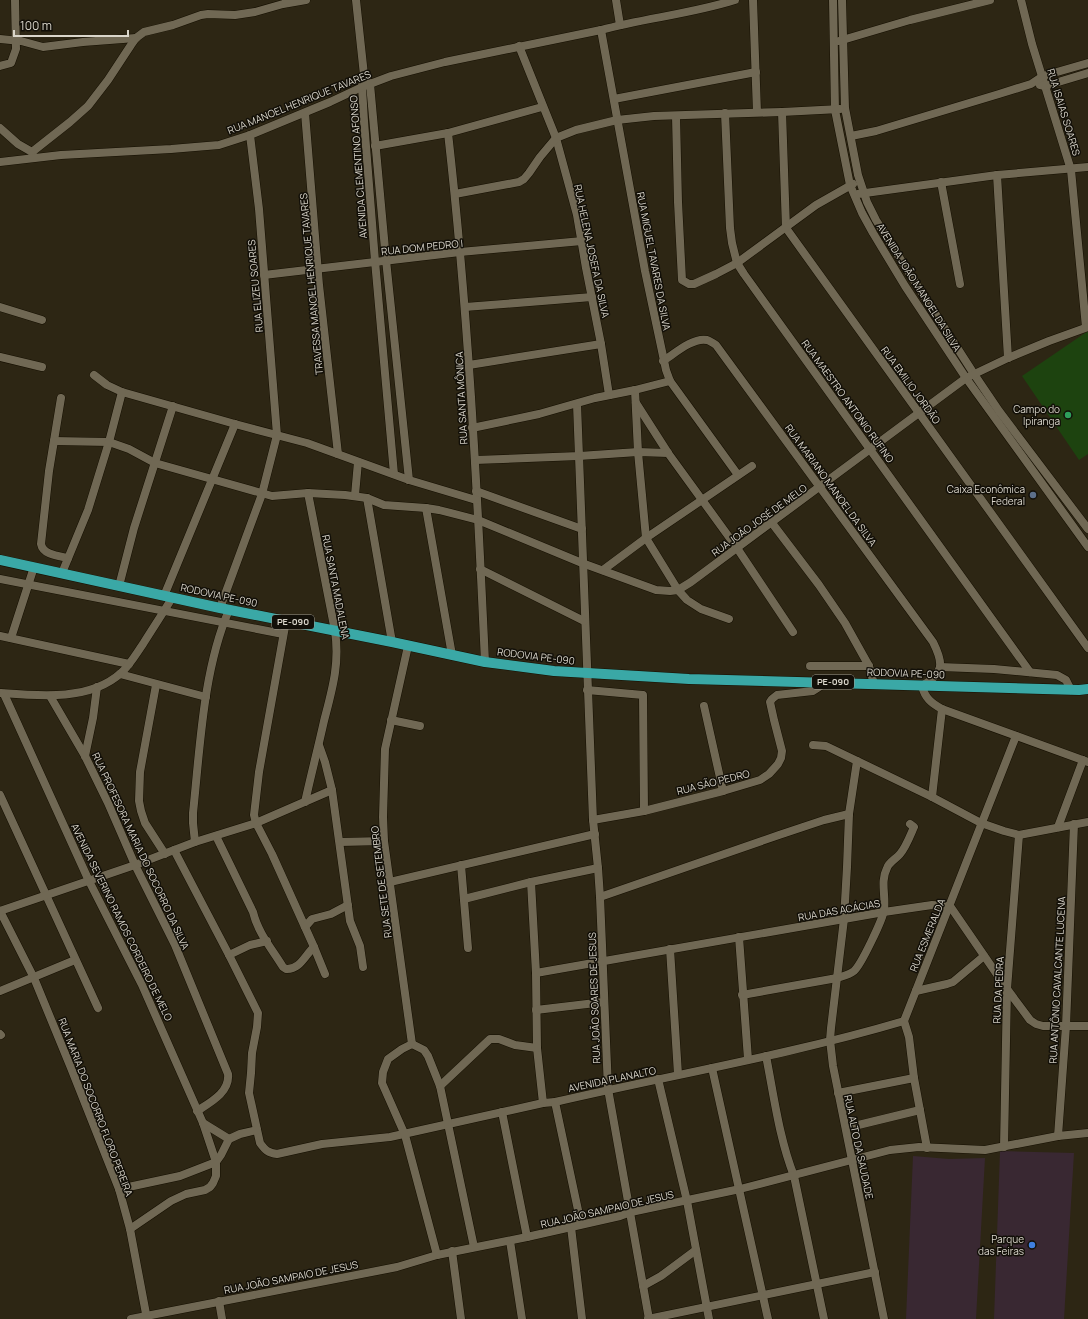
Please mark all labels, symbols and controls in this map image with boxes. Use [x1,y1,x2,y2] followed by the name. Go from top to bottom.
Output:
[14,12,128,38] scale bar
[20,17,52,34] text: 100 m
[225,67,373,137] street label: RUA MANOEL HENRIQUE TAVARES
[1044,67,1084,157] street label: RUA ISAIAS SOARES
[346,95,370,239] street label: AVENIDA CLEMENTINO AFONSO
[571,183,613,320] street label: RUA HELENA JOSEFA DA SILVA
[634,191,674,332] street label: RUA MIGUEL TAVARES DA SILVA
[296,193,326,375] street label: TRAVESSA MANOEL HENRIQUE TAVARES
[874,220,965,354] street label: AVENIDA JOÃO MANOEL DA SILVA
[380,236,464,258] street label: RUA DOM PEDRO I
[244,239,266,333] street label: RUA ELIZEU SOARES
[799,337,897,465] street label: RUA MAESTRO ANTONIO RUFINO
[878,343,944,427] street label: RUA EMILIO JORDÃO
[452,351,470,445] street label: RUA SANTA MÔNICA
[1013,402,1060,428] place label: Campo do Ipiranga
[1063,410,1073,420] marker: Campo do Ipiranga
[782,421,880,549] street label: RUA MARIANO MANOEL DA SILVA
[708,481,810,559] street label: RUA JOÃO JOSÉ DE MELO
[947,482,1025,508] place label: Caixa Econômica Federal
[1028,490,1038,500] marker: Caixa Econômica Federal
[319,533,353,641] street label: RUA SANTA MADALENA
[179,580,259,610] street label: RODOVIA PE-090
[272,615,314,629] road number: PE-090
[496,644,576,668] street label: RODOVIA PE-090
[867,665,945,681] street label: RODOVIA PE-090
[812,675,854,689] road number: PE-090
[89,750,193,952] street label: RUA PROFESORA MARIA DO SOCORRO DA SILVA
[675,766,751,798] street label: RUA SÃO PEDRO
[68,821,176,1023] street label: AVENIDA SEVERINO RAMOS CORDEIRO DE MELO
[367,825,395,939] street label: RUA SETE DE SETEMBRO
[1046,895,1068,1064] street label: RUA ANTÔNIO CAVALCANTE LUCENA
[797,896,881,924] street label: RUA DAS ACÁCIAS
[906,896,948,974] street label: RUA ESMERALDA
[585,932,603,1064] street label: RUA JOÃO SOARES DE JESUS
[989,955,1007,1024] street label: RUA DA PEDRA
[55,1016,137,1199] street label: RUA MARIA DO SOCORRO FLORO PEREIRA
[567,1063,657,1095] street label: AVENIDA PLANALTO
[841,1093,877,1201] street label: RUA ALTO DA SAUDADE
[539,1187,675,1231] street label: RUA JOÃO SAMPAIO DE JESUS
[978,1232,1024,1258] place label: Parque das Feiras
[1027,1240,1037,1250] marker: Parque das Feiras
[223,1257,359,1297] street label: RUA JOÃO SAMPAIO DE JESUS

